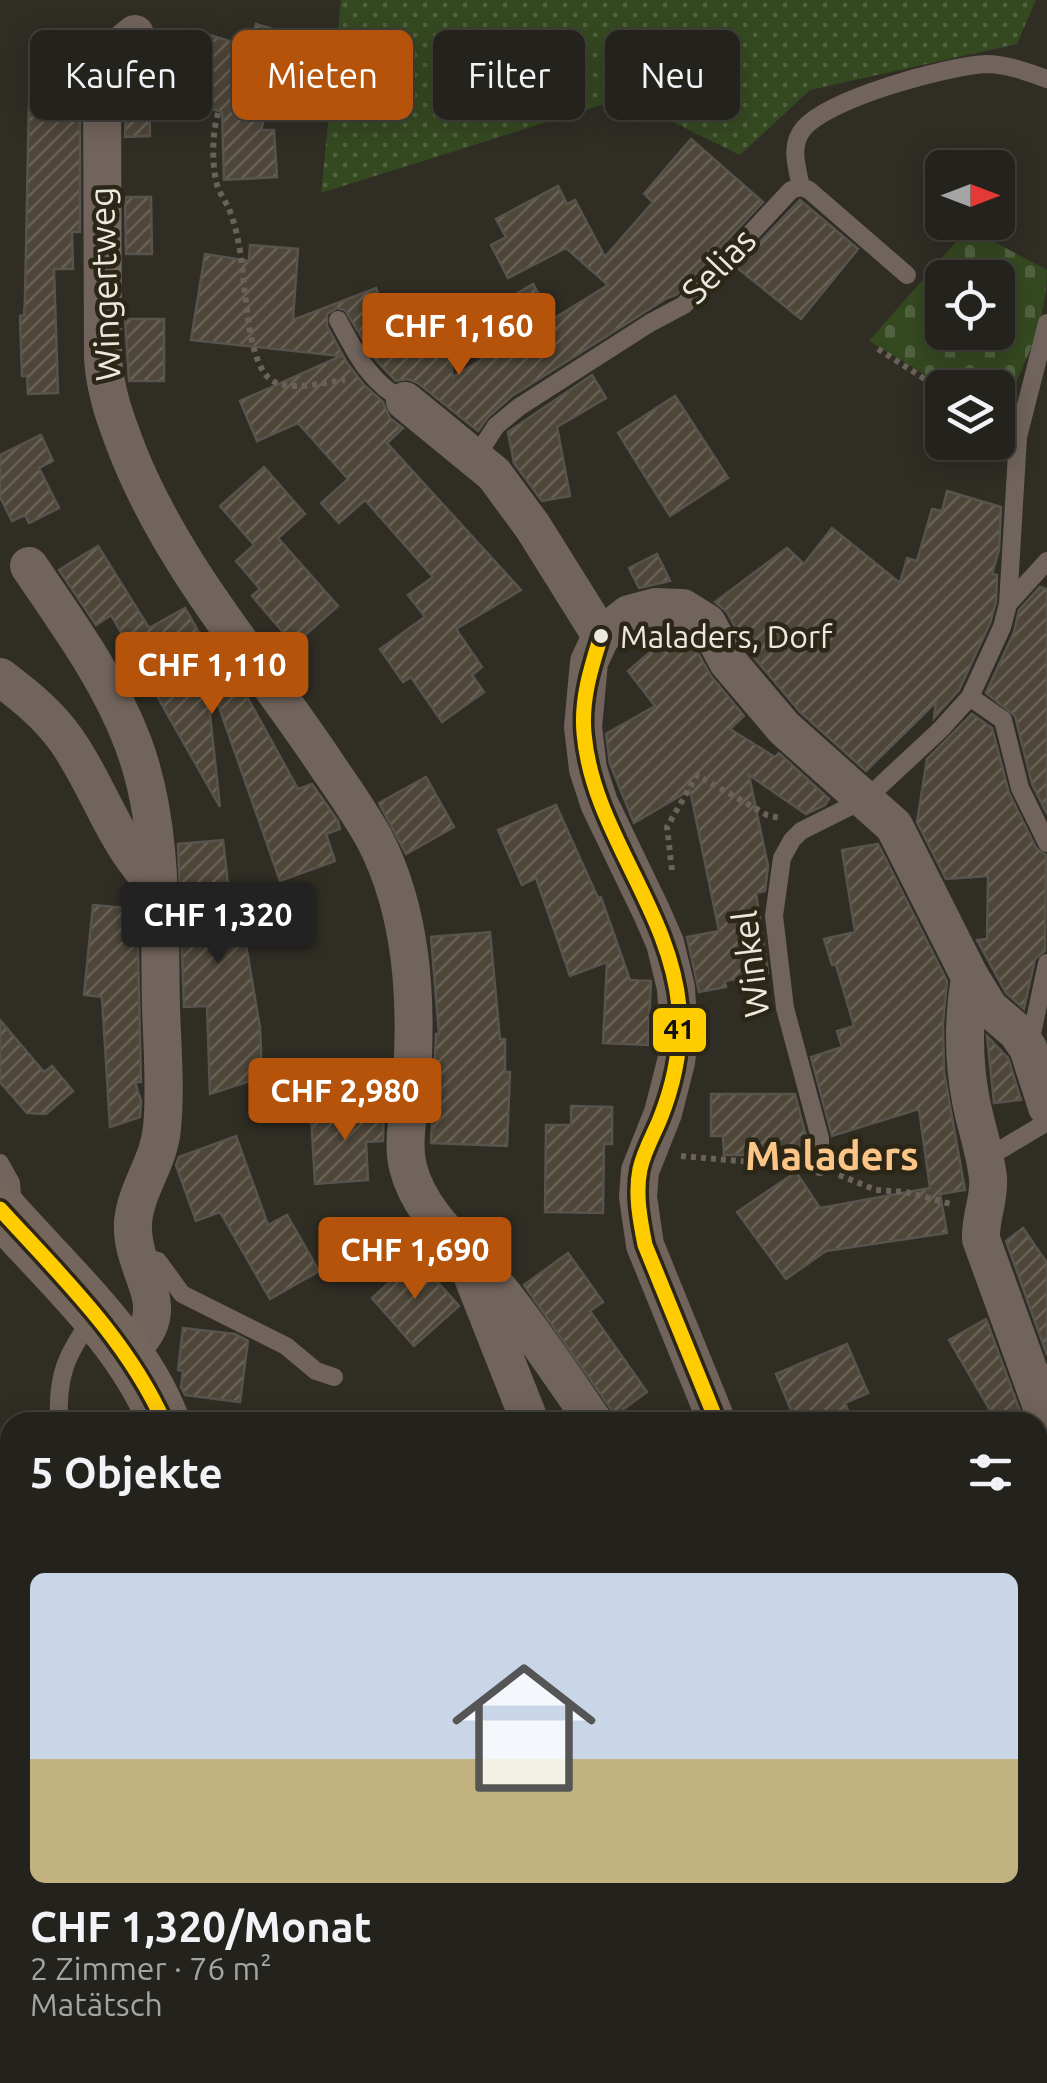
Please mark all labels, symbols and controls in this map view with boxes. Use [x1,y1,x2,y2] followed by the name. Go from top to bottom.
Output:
[30,30,212,120] chip: Kaufen
[232,30,413,120] chip: Mieten
[433,30,585,120] chip: Filter
[605,30,740,120] chip: Neu
[925,150,1015,240] north arrow
[925,150,1015,460] map controls
[81,186,127,382] street label: Wingertweg
[673,220,763,311] street label: Selias
[925,260,1015,350] button: locate
[345,293,573,378] pin: CHF 1,160
[384,307,534,343] text: CHF 1,160
[925,370,1015,460] button: layers
[620,618,833,654] place label: Maladers, Dorf
[591,626,611,646] marker: Maladers, Dorf
[98,632,326,717] pin: CHF 1,110
[137,646,287,682] text: CHF 1,110
[104,882,332,967] pin: CHF 1,320
[143,896,293,932] text: CHF 1,320
[724,909,776,1020] street label: Winkel
[651,1006,708,1054] line badge: 41
[663,1013,695,1044] text: 41
[231,1058,459,1143] pin: CHF 2,980
[270,1072,420,1108] text: CHF 2,980
[745,1133,919,1178] district label: Maladers
[301,1217,529,1302] pin: CHF 1,690
[340,1231,490,1267] text: CHF 1,690
[963,1445,1018,1500] icon: filters
[30,1449,223,1496] text: 5 Objekte
[434,1638,614,1818] icon: home
[30,1903,372,1950] text: CHF 1,320/Monat
[30,1950,272,1986] text: 2 Zimmer · 76 m²
[30,1986,163,2022] text: Matätsch

